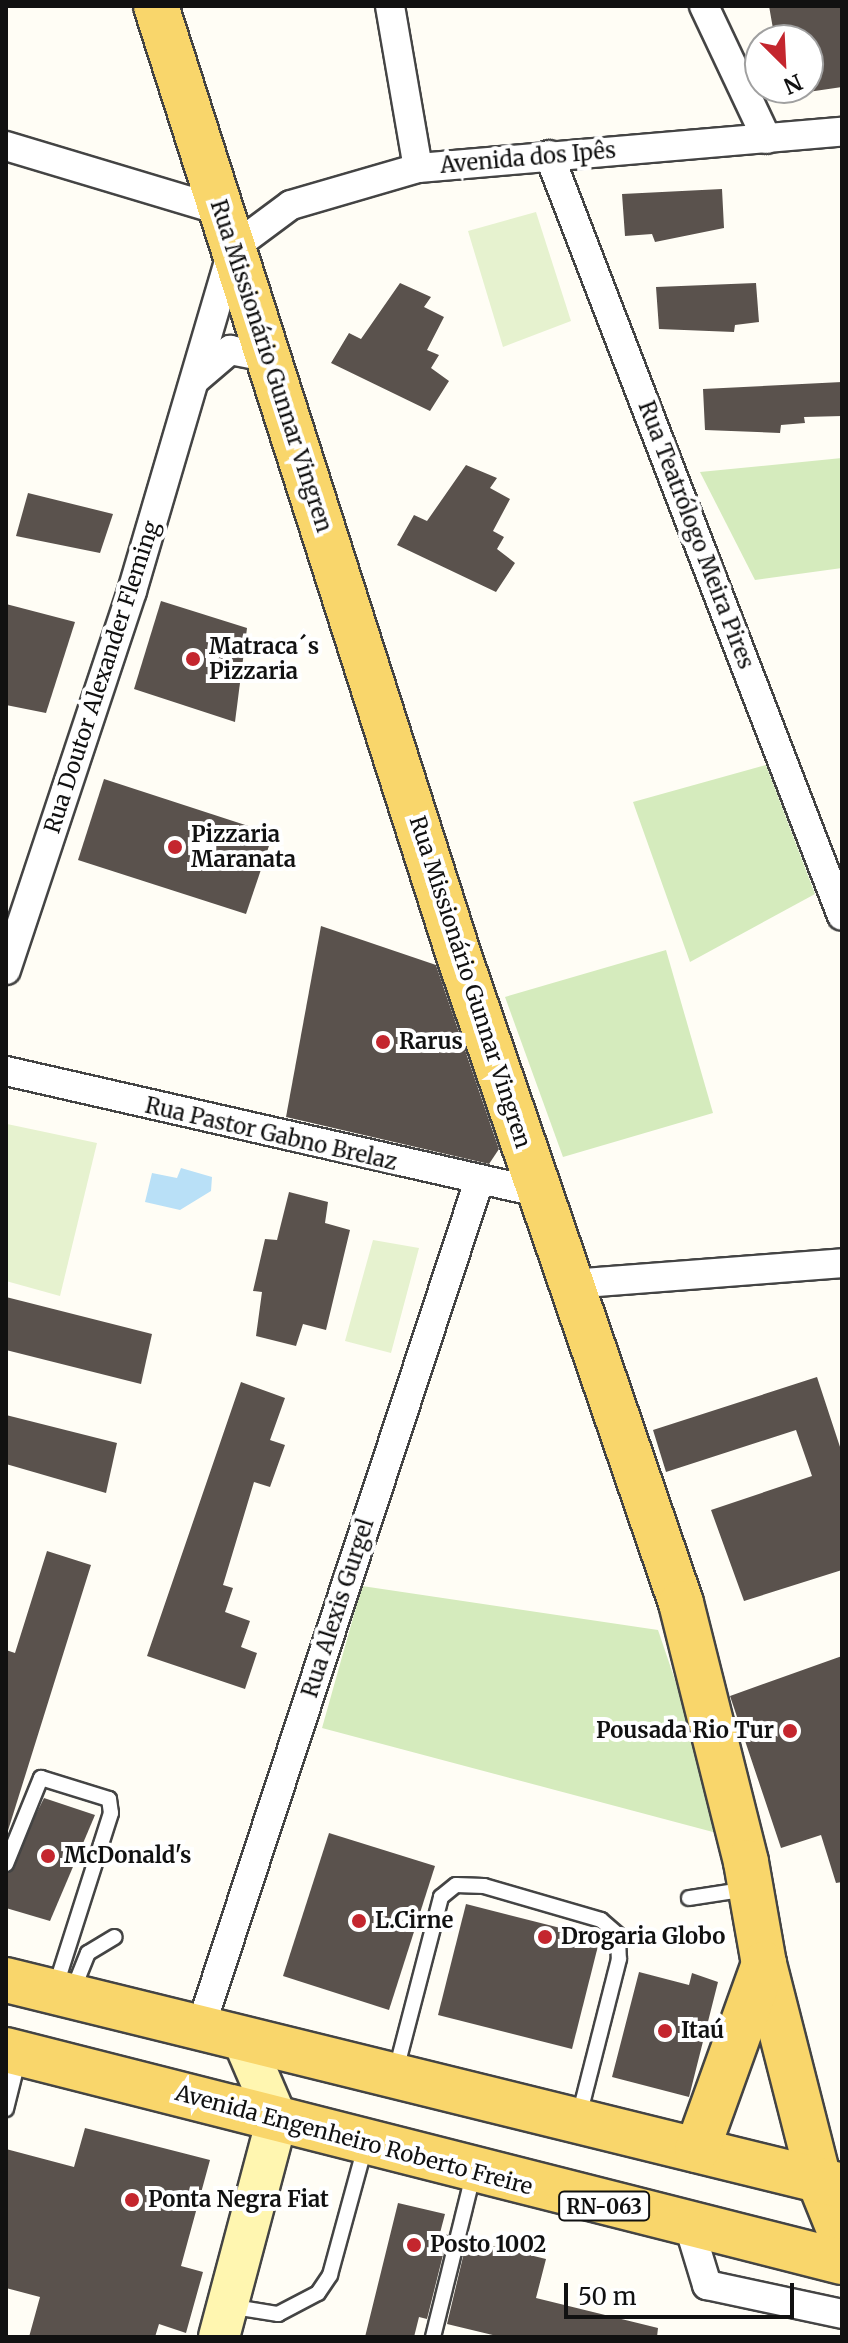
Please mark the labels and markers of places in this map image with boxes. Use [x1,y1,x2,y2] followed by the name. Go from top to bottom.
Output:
[209,633,319,684] place label: Matraca´s Pizzaria
[184,650,202,668] marker: Matraca´s Pizzaria
[191,821,296,872] place label: Pizzaria Maranata
[166,838,184,856] marker: Pizzaria Maranata
[399,1029,463,1055] place label: Rarus
[374,1033,392,1051] marker: Rarus
[596,1718,774,1744] place label: Pousada Rio Tur
[781,1722,799,1740] marker: Pousada Rio Tur
[64,1843,191,1869] place label: McDonald's
[39,1847,57,1865] marker: McDonald's
[375,1908,453,1934] place label: L.Cirne
[350,1912,368,1930] marker: L.Cirne
[561,1924,725,1950] place label: Drogaria Globo
[536,1928,554,1946] marker: Drogaria Globo
[681,2018,724,2044] place label: Itaú
[656,2022,674,2040] marker: Itaú
[148,2187,329,2213] place label: Ponta Negra Fiat
[123,2191,141,2209] marker: Ponta Negra Fiat
[430,2232,546,2258] place label: Posto 1002
[405,2236,423,2254] marker: Posto 1002

